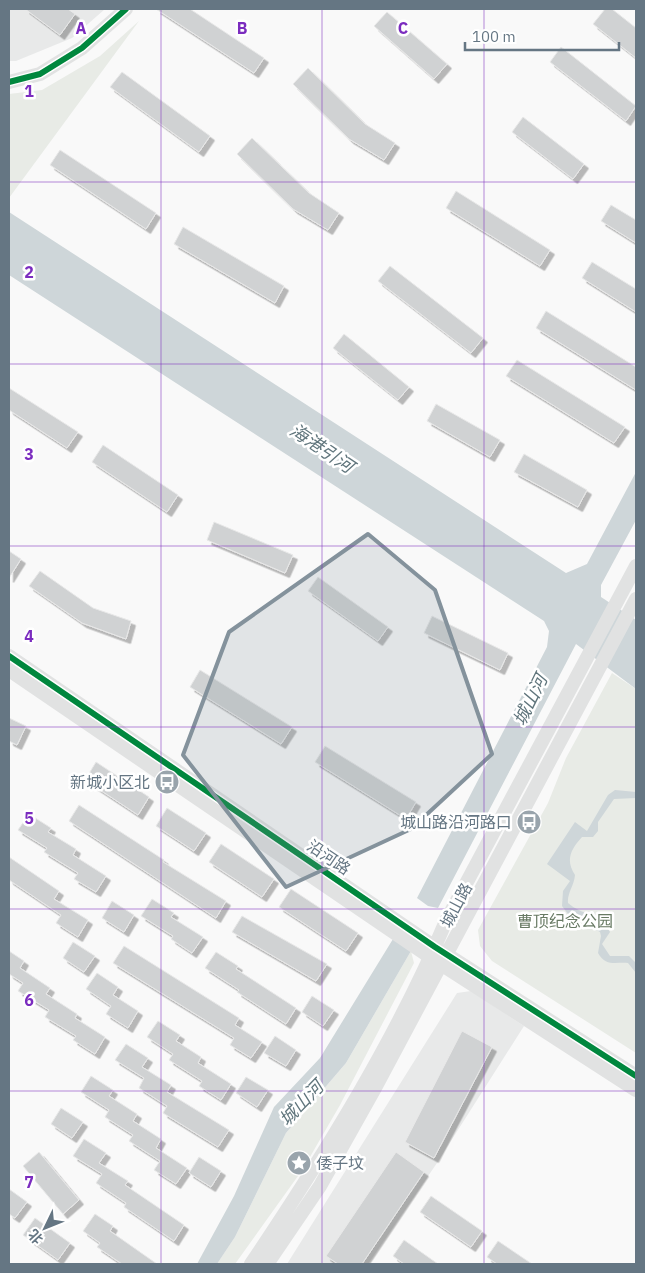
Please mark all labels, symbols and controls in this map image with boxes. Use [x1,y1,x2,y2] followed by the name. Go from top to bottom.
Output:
[76,18,87,38] text: A
[237,18,248,38] text: B
[398,18,408,38] text: C
[465,20,619,52] scale bar
[472,27,516,46] text: 100 m
[24,81,34,101] text: 1
[24,262,34,282] text: 2
[286,418,361,479] water label: 海港引河
[24,444,34,464] text: 3
[24,626,34,646] text: 4
[508,668,553,729] water label: 城山河
[154,769,180,795] bus stop icon: 新城小区北
[70,772,150,792] place label: 新城小区北
[24,808,34,828] text: 5
[516,809,542,835] bus stop icon: 城山路沿河路口
[400,812,512,832] place label: 城山路沿河路口
[304,835,354,879] street label: 沿河路
[436,879,476,931] street label: 城山路
[517,911,613,931] park label: 曹顶纪念公园
[24,990,34,1010] text: 6
[274,1073,330,1130] water label: 城山河
[286,1150,312,1176] place icon: 倭子坟
[316,1153,364,1173] place label: 倭子坟
[24,1172,34,1192] text: 7
[20,1203,70,1253] north arrow
[24,1226,47,1248] text: 北

